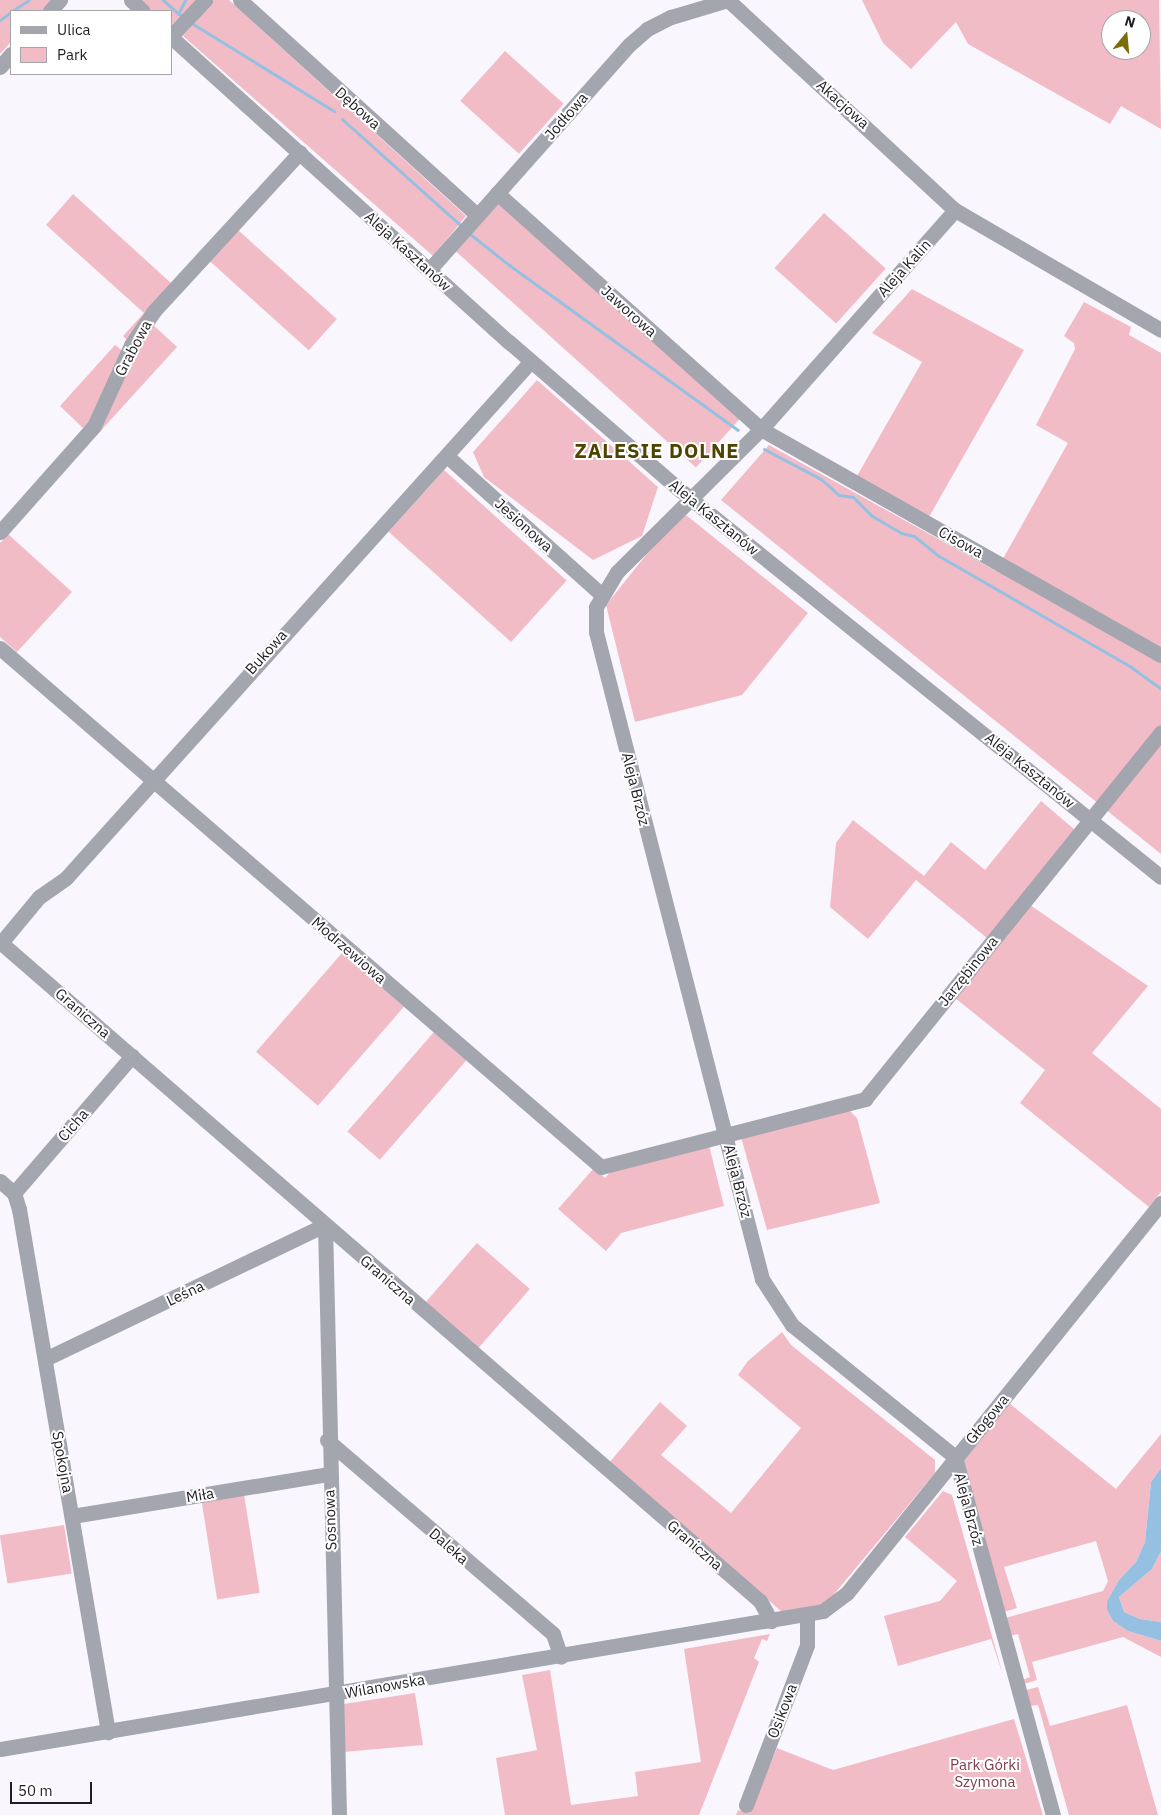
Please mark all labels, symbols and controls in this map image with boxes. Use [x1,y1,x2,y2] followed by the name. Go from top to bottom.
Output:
[10,10,172,75] legend
[1101,10,1151,60] north arrow
[1123,12,1138,32] text: N
[57,20,91,39] text: Ulica
[57,45,87,64] text: Park
[813,76,873,132] street label: Akacjowa
[332,83,384,133] street label: Dębowa
[541,89,591,143] street label: Jodłowa
[361,207,455,295] street label: Aleja Kasztanów
[874,236,934,300] street label: Aleja Kalin
[597,281,661,341] street label: Jaworowa
[111,317,155,379] street label: Grabowa
[573,438,741,462] district label: ZALESIE DOLNE
[665,475,763,559] street label: Aleja Kasztanów
[491,494,557,556] street label: Jesionowa
[936,522,986,562] street label: Cisowa
[241,626,291,678] street label: Bukowa
[981,728,1079,812] street label: Aleja Kasztanów
[618,751,654,827] street label: Aleja Brzóz
[308,913,390,987] street label: Modrzewiowa
[934,932,1002,1010] street label: Jarzębinowa
[52,984,114,1042] street label: Graniczna
[54,1105,92,1145] street label: Cicha
[720,1143,756,1219] street label: Aleja Brzóz
[357,1251,419,1309] street label: Graniczna
[163,1277,207,1309] street label: Leśna
[962,1391,1012,1447] street label: Głogowa
[49,1430,77,1494] street label: Spokojna
[951,1471,987,1547] street label: Aleja Brzóz
[185,1484,215,1506] street label: Miła
[320,1489,340,1551] street label: Sosnowa
[664,1516,726,1574] street label: Graniczna
[426,1524,472,1568] street label: Daleka
[344,1670,426,1702] street label: Wilanowska
[763,1681,801,1741] street label: Osikowa
[950,1755,1020,1790] park label: Park Górki Szymona
[12,1772,95,1804] scale bar
[18,1781,53,1800] text: 50 m

